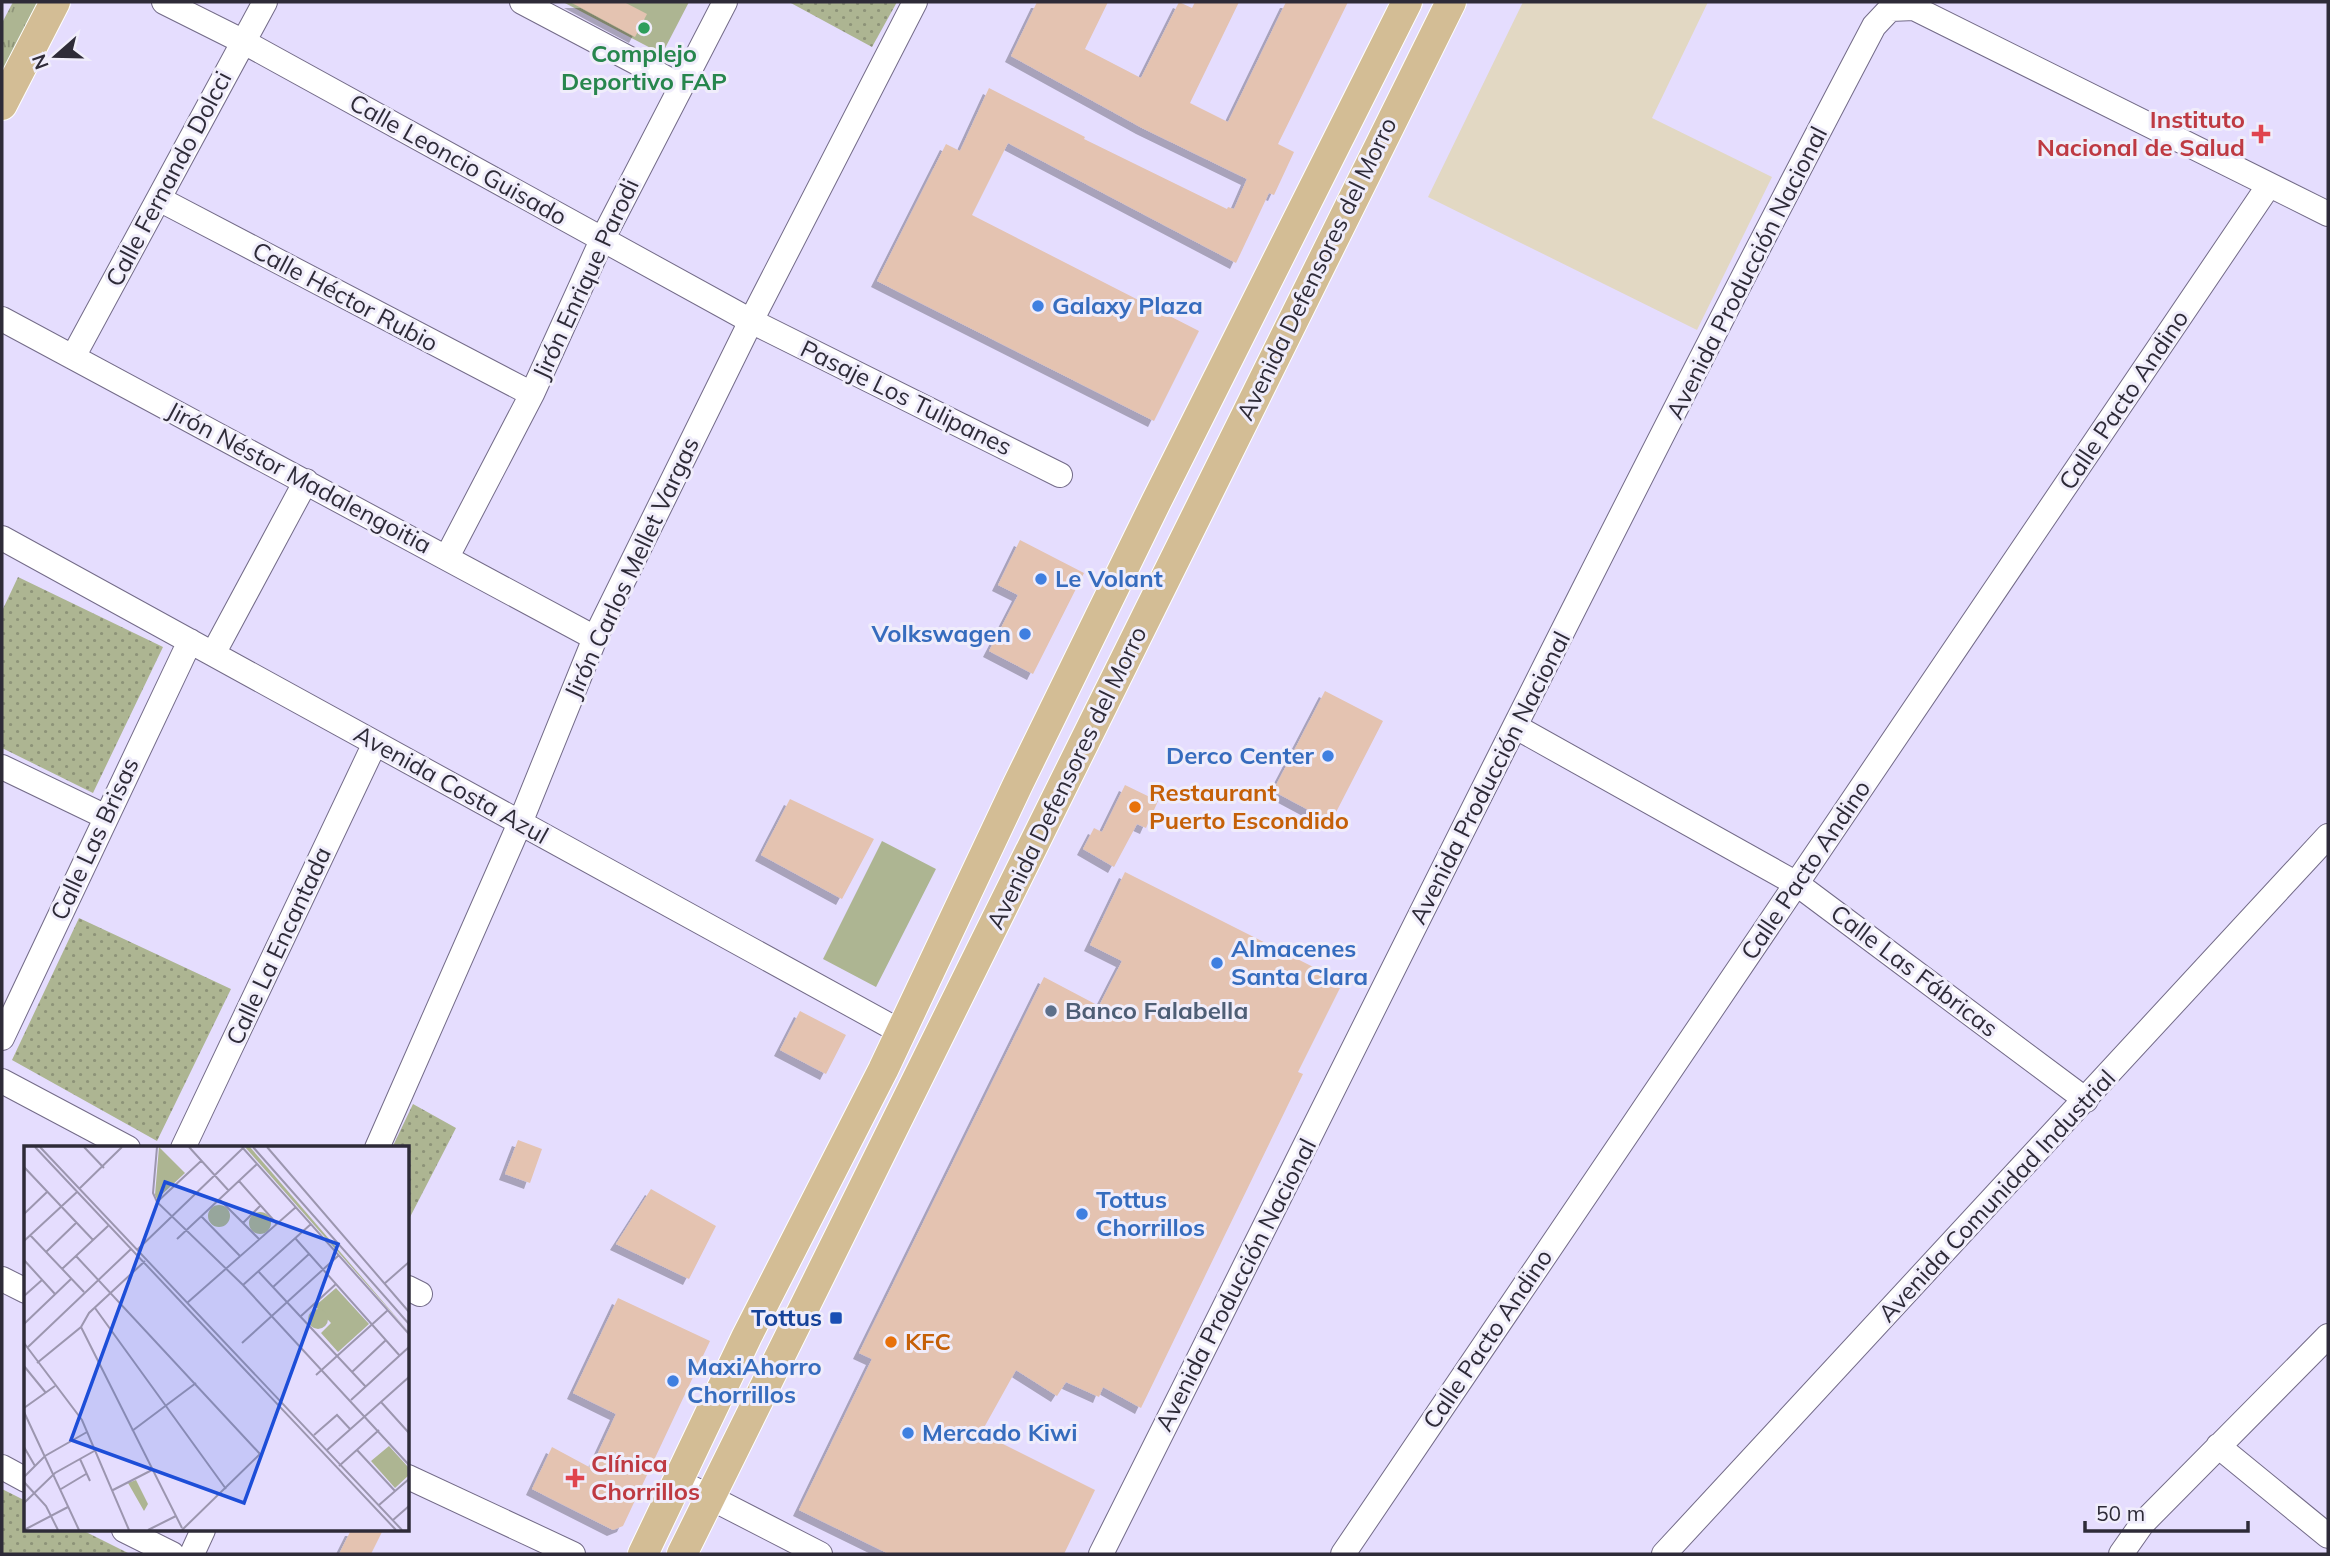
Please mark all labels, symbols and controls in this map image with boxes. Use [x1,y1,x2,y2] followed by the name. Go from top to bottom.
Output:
[636,20,652,36] marker: Complejo Deportivo FAP
[21,21,91,91] north arrow
[561,38,727,96] place label: Complejo Deportivo FAP
[26,51,54,73] text: N
[99,66,238,291] street label: Calle Fernando Dolcci
[344,87,572,231] street label: Calle Leoncio Guisado
[2037,104,2245,162] place label: Instituto Nacional de Salud
[1230,112,1403,425] street label: Avenida Defensores del Morro
[1659,121,1833,424] street label: Avenida Producción Nacional
[2251,124,2271,144] marker: Instituto Nacional de Salud
[525,173,645,384] street label: Jirón Enrique Parodi
[248,235,443,358] street label: Calle Héctor Rubio
[1052,290,1203,320] place label: Galaxy Plaza
[1030,298,1046,314] marker: Galaxy Plaza
[2052,304,2194,495] street label: Calle Pacto Andino
[796,333,1017,461] street label: Pasaje Los Tulipanes
[162,395,437,560] street label: Jirón Néstor Madalengoitia
[557,432,705,703] street label: Jirón Carlos Mellet Vargas
[1055,563,1163,593] place label: Le Volant
[1033,571,1049,587] marker: Le Volant
[871,618,1011,648] place label: Volkswagen
[980,621,1153,934] street label: Avenida Defensores del Morro
[1017,626,1033,642] marker: Volkswagen
[1402,626,1576,929] street label: Avenida Producción Nacional
[349,718,554,850] street label: Avenida Costa Azul
[1166,740,1315,770] place label: Derco Center
[1320,748,1336,764] marker: Derco Center
[43,753,145,925] street label: Calle Las Brisas
[1734,774,1876,965] street label: Calle Pacto Andino
[1149,777,1349,835] place label: Restaurant Puerto Escondido
[1127,799,1143,815] marker: Restaurant Puerto Escondido
[219,842,337,1049] street label: Calle La Encantada
[1825,898,2004,1043] street label: Calle Las Fábricas
[1231,933,1368,991] place label: Almacenes Santa Clara
[1209,955,1225,971] marker: Almacenes Santa Clara
[1065,995,1248,1025] place label: Banco Falabella
[1043,1003,1059,1019] marker: Banco Falabella
[1871,1063,2121,1328] street label: Avenida Comunidad Industrial
[1148,1133,1322,1436] street label: Avenida Producción Nacional
[24,1146,410,1532] inset map
[1096,1184,1205,1242] place label: Tottus Chorrillos
[1074,1206,1090,1222] marker: Tottus Chorrillos
[1416,1243,1558,1434] street label: Calle Pacto Andino
[751,1302,822,1332] place label: Tottus
[828,1310,844,1326] marker: Tottus
[905,1326,951,1356] place label: KFC
[883,1334,899,1350] marker: KFC
[687,1351,822,1409] place label: MaxiAhorro Chorrillos
[665,1373,681,1389] marker: MaxiAhorro Chorrillos
[922,1417,1078,1447] place label: Mercado Kiwi
[900,1425,916,1441] marker: Mercado Kiwi
[591,1448,700,1506] place label: Clínica Chorrillos
[565,1468,585,1488] marker: Clínica Chorrillos
[2085,1490,2248,1534] scale bar
[2096,1500,2145,1526] text: 50 m

